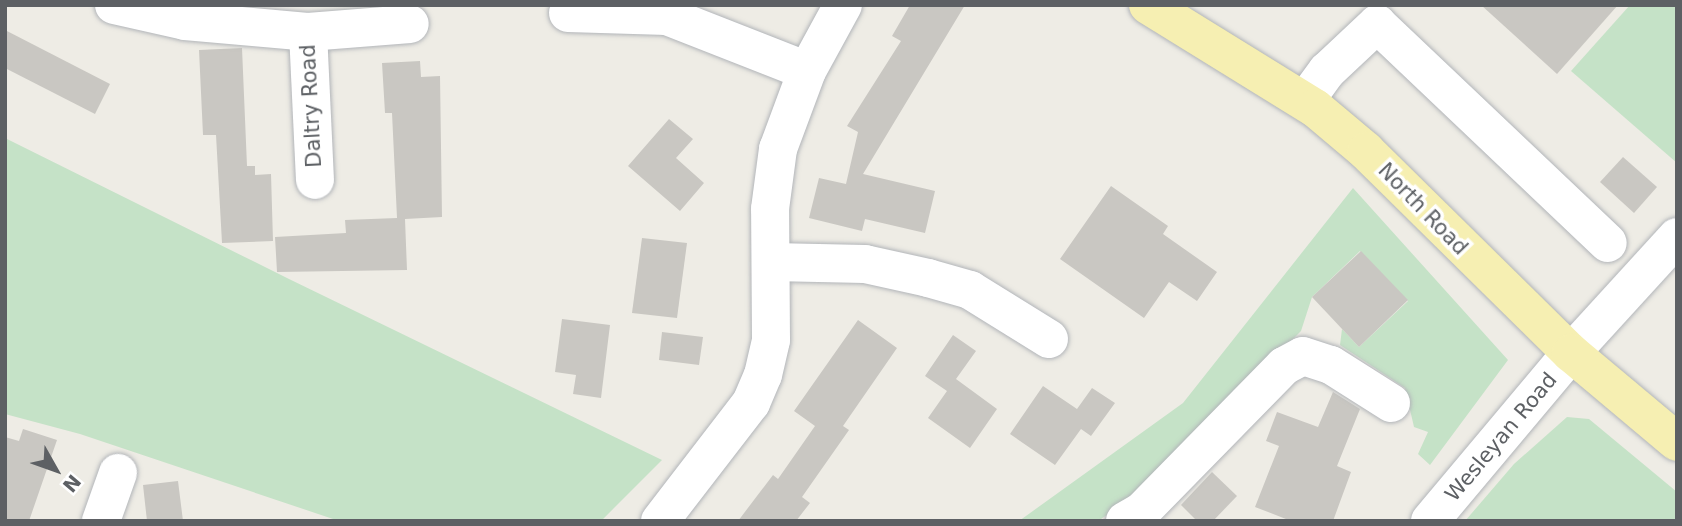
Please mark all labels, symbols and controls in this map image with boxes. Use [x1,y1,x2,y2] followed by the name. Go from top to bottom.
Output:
[295,44,327,168] street label: Daltry Road
[1373,158,1473,260] street label: North Road
[1440,368,1562,506] street label: Wesleyan Road
[21,435,91,505] north arrow
[59,470,86,497] text: N

